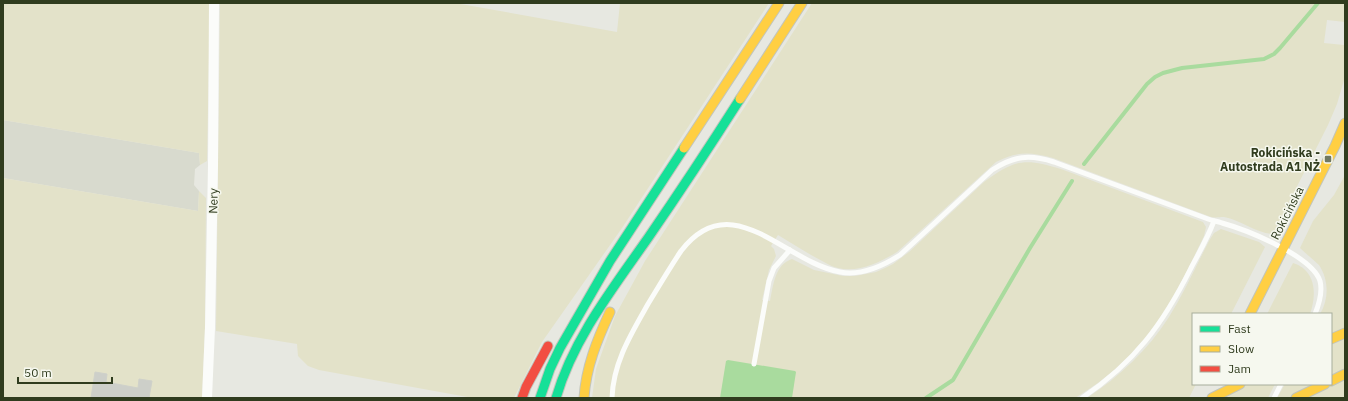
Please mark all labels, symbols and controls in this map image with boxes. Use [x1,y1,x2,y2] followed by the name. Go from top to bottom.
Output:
[1220,145,1320,174] place label: Rokicińska - Autostrada A1 NŻ
[1323,154,1333,164] marker: Rokicińska - Autostrada A1 NŻ
[1267,183,1307,242] street label: Rokicińska
[205,188,221,214] street label: Nery
[1192,313,1332,385] legend
[1228,321,1251,336] text: Fast
[1228,341,1254,356] text: Slow
[18,359,112,385] scale bar
[1228,361,1251,376] text: Jam
[24,365,52,380] text: 50 m

